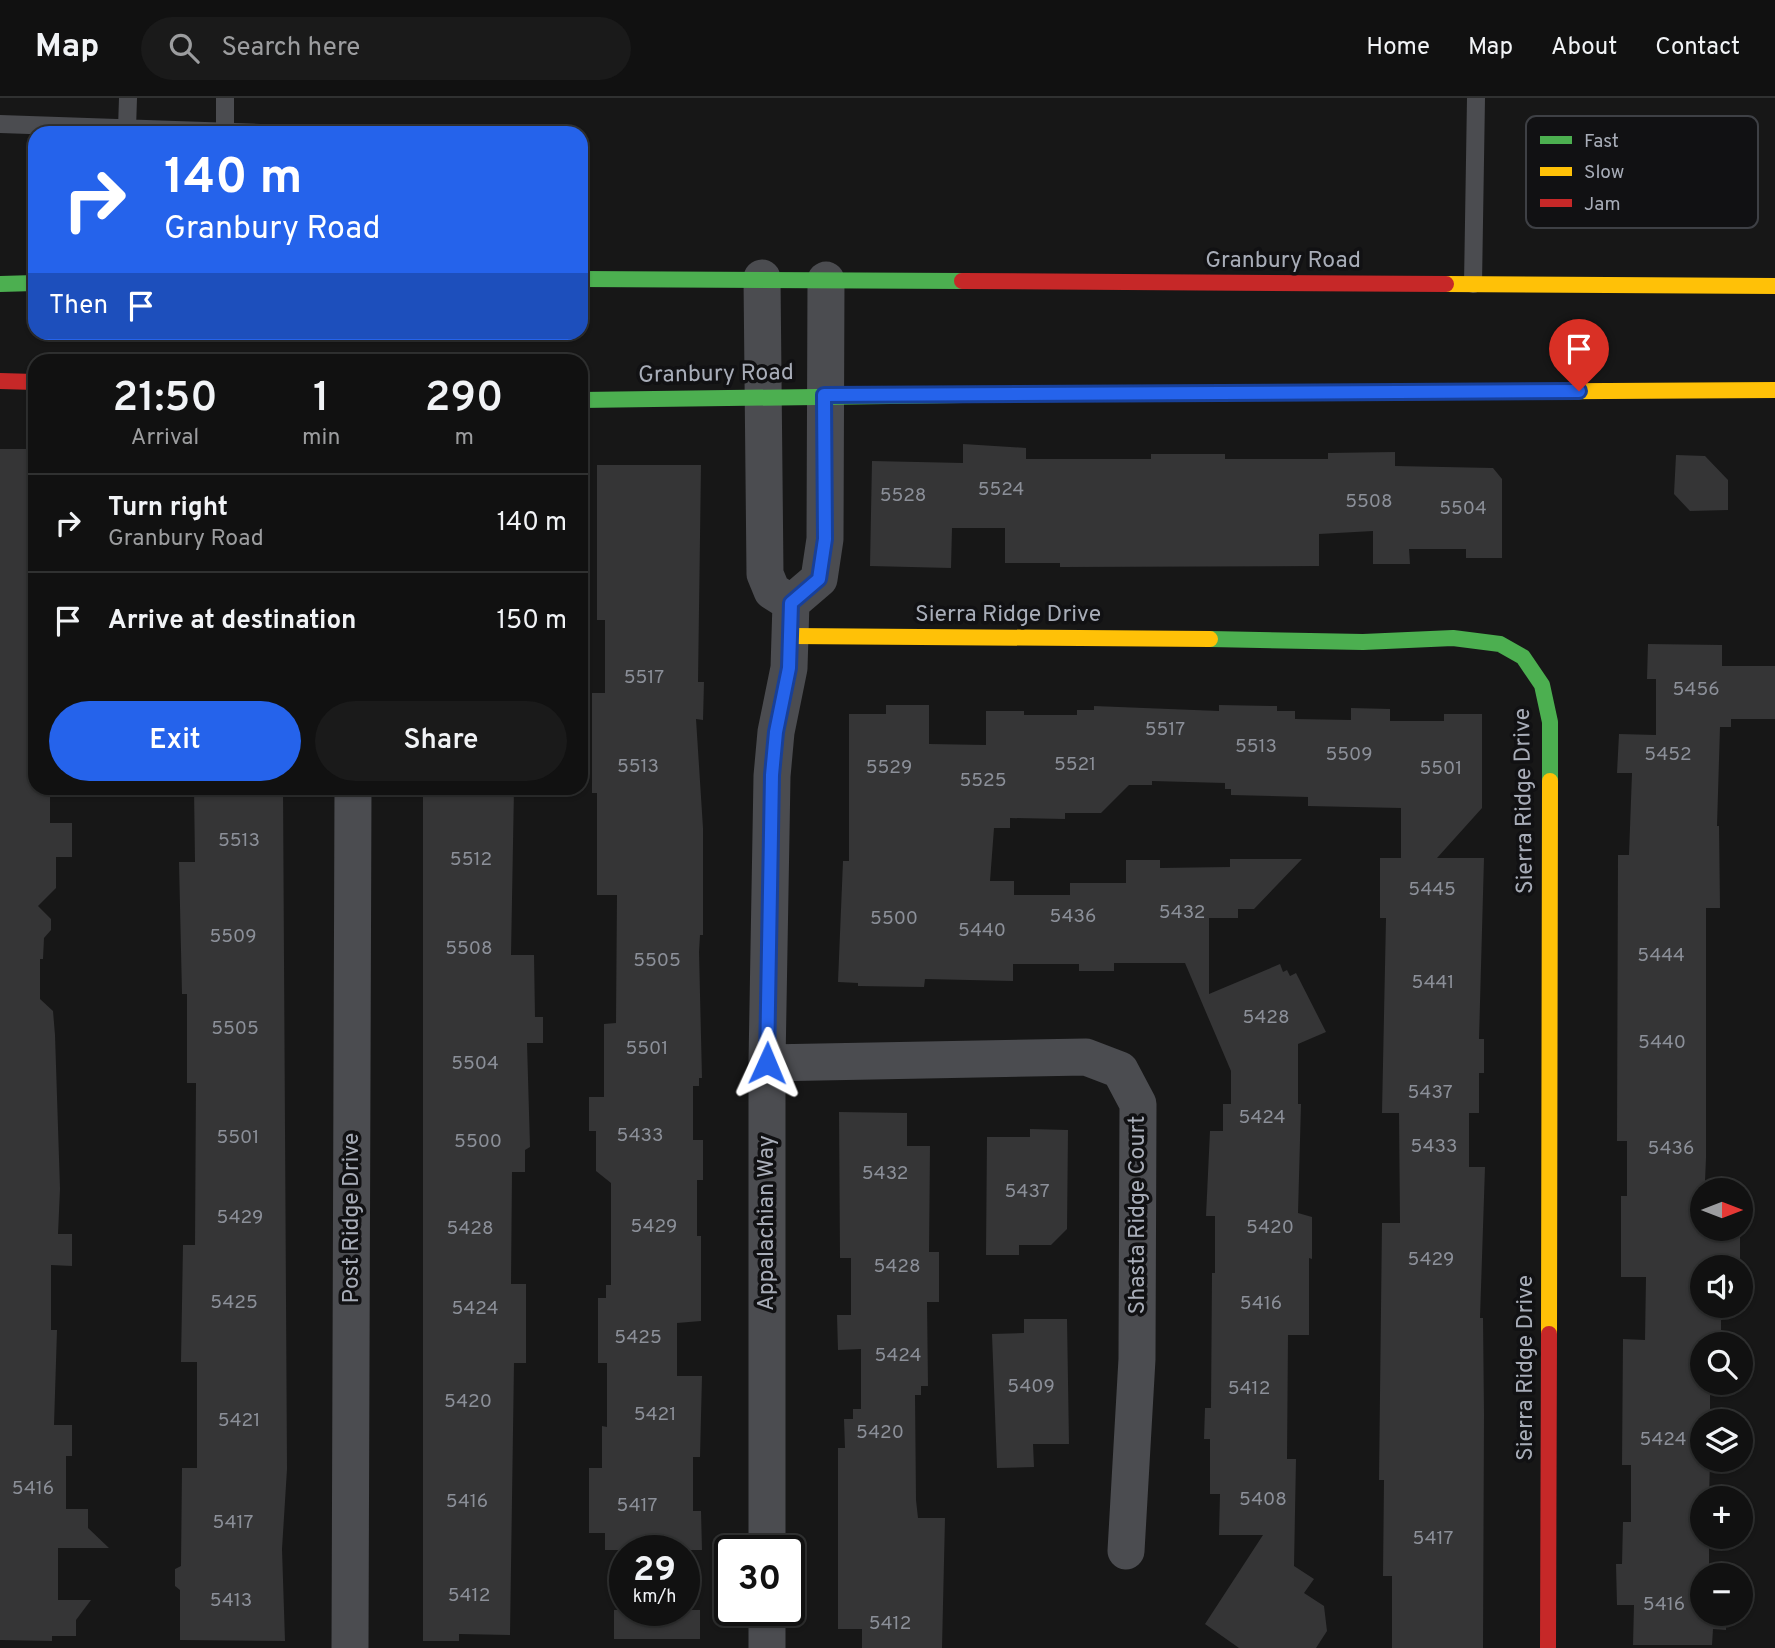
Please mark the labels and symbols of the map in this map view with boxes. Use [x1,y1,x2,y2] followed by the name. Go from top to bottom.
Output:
[1526,116,1758,228] legend
[1584,130,1619,154] text: Fast
[1584,161,1624,185] text: Slow
[1584,193,1621,217] text: Jam
[1205,247,1361,276] street label: Granbury Road
[1549,319,1609,391] pin
[638,359,794,391] street label: Granbury Road
[978,478,1024,502] house number: 5524
[880,484,926,508] house number: 5528
[1345,490,1393,514] house number: 5508
[1439,497,1487,521] house number: 5504
[915,601,1101,630] street label: Sierra Ridge Drive
[624,666,664,690] house number: 5517
[1672,678,1720,702] house number: 5456
[1509,708,1541,894] street label: Sierra Ridge Drive
[1145,718,1185,742] house number: 5517
[1235,735,1277,759] house number: 5513
[1325,743,1373,767] house number: 5509
[1644,743,1692,767] house number: 5452
[1054,753,1096,777] house number: 5521
[617,755,659,779] house number: 5513
[866,756,912,780] house number: 5529
[1420,757,1462,781] house number: 5501
[960,769,1006,793] house number: 5525
[218,829,260,853] house number: 5513
[450,848,492,872] house number: 5512
[1408,878,1456,902] house number: 5445
[1159,901,1205,925] house number: 5432
[1050,905,1096,929] house number: 5436
[870,907,918,931] house number: 5500
[958,919,1006,943] house number: 5440
[209,925,257,949] house number: 5509
[445,937,493,961] house number: 5508
[1637,944,1685,968] house number: 5444
[633,949,681,973] house number: 5505
[1412,971,1454,995] house number: 5441
[1242,1006,1290,1030] house number: 5428
[211,1017,259,1041] house number: 5505
[730,1026,804,1100] position arrow
[1638,1031,1686,1055] house number: 5440
[626,1037,668,1061] house number: 5501
[451,1052,499,1076] house number: 5504
[1407,1081,1453,1105] house number: 5437
[1238,1106,1286,1130] house number: 5424
[1124,1115,1153,1315] street label: Shasta Ridge Court
[617,1124,663,1148] house number: 5433
[217,1126,259,1150] house number: 5501
[454,1130,502,1154] house number: 5500
[338,1133,367,1303] street label: Post Ridge Drive
[753,1135,782,1311] street label: Appalachian Way
[1411,1135,1457,1159] house number: 5433
[1648,1137,1694,1161] house number: 5436
[862,1162,908,1186] house number: 5432
[1690,1178,1754,1241] north arrow
[1004,1180,1050,1204] house number: 5437
[217,1206,263,1230] house number: 5429
[631,1215,677,1239] house number: 5429
[1246,1216,1294,1240] house number: 5420
[446,1217,494,1241] house number: 5428
[1408,1248,1454,1272] house number: 5429
[873,1255,921,1279] house number: 5428
[1512,1275,1541,1461] street label: Sierra Ridge Drive
[210,1291,258,1315] house number: 5425
[1240,1292,1282,1316] house number: 5416
[451,1297,499,1321] house number: 5424
[614,1326,662,1350] house number: 5425
[874,1344,922,1368] house number: 5424
[1007,1375,1055,1399] house number: 5409
[1228,1377,1270,1401] house number: 5412
[444,1390,492,1414] house number: 5420
[634,1403,676,1427] house number: 5421
[218,1409,260,1433] house number: 5421
[856,1421,904,1445] house number: 5420
[1639,1428,1687,1452] house number: 5424
[12,1477,54,1501] house number: 5416
[1239,1488,1287,1512] house number: 5408
[446,1490,488,1514] house number: 5416
[617,1494,658,1518] house number: 5417
[213,1511,254,1535] house number: 5417
[1413,1527,1454,1551] house number: 5417
[714,1535,805,1626] speed limit sign: 30
[448,1584,490,1608] house number: 5412
[210,1589,252,1613] house number: 5413
[1643,1593,1685,1617] house number: 5416
[869,1612,911,1636] house number: 5412

